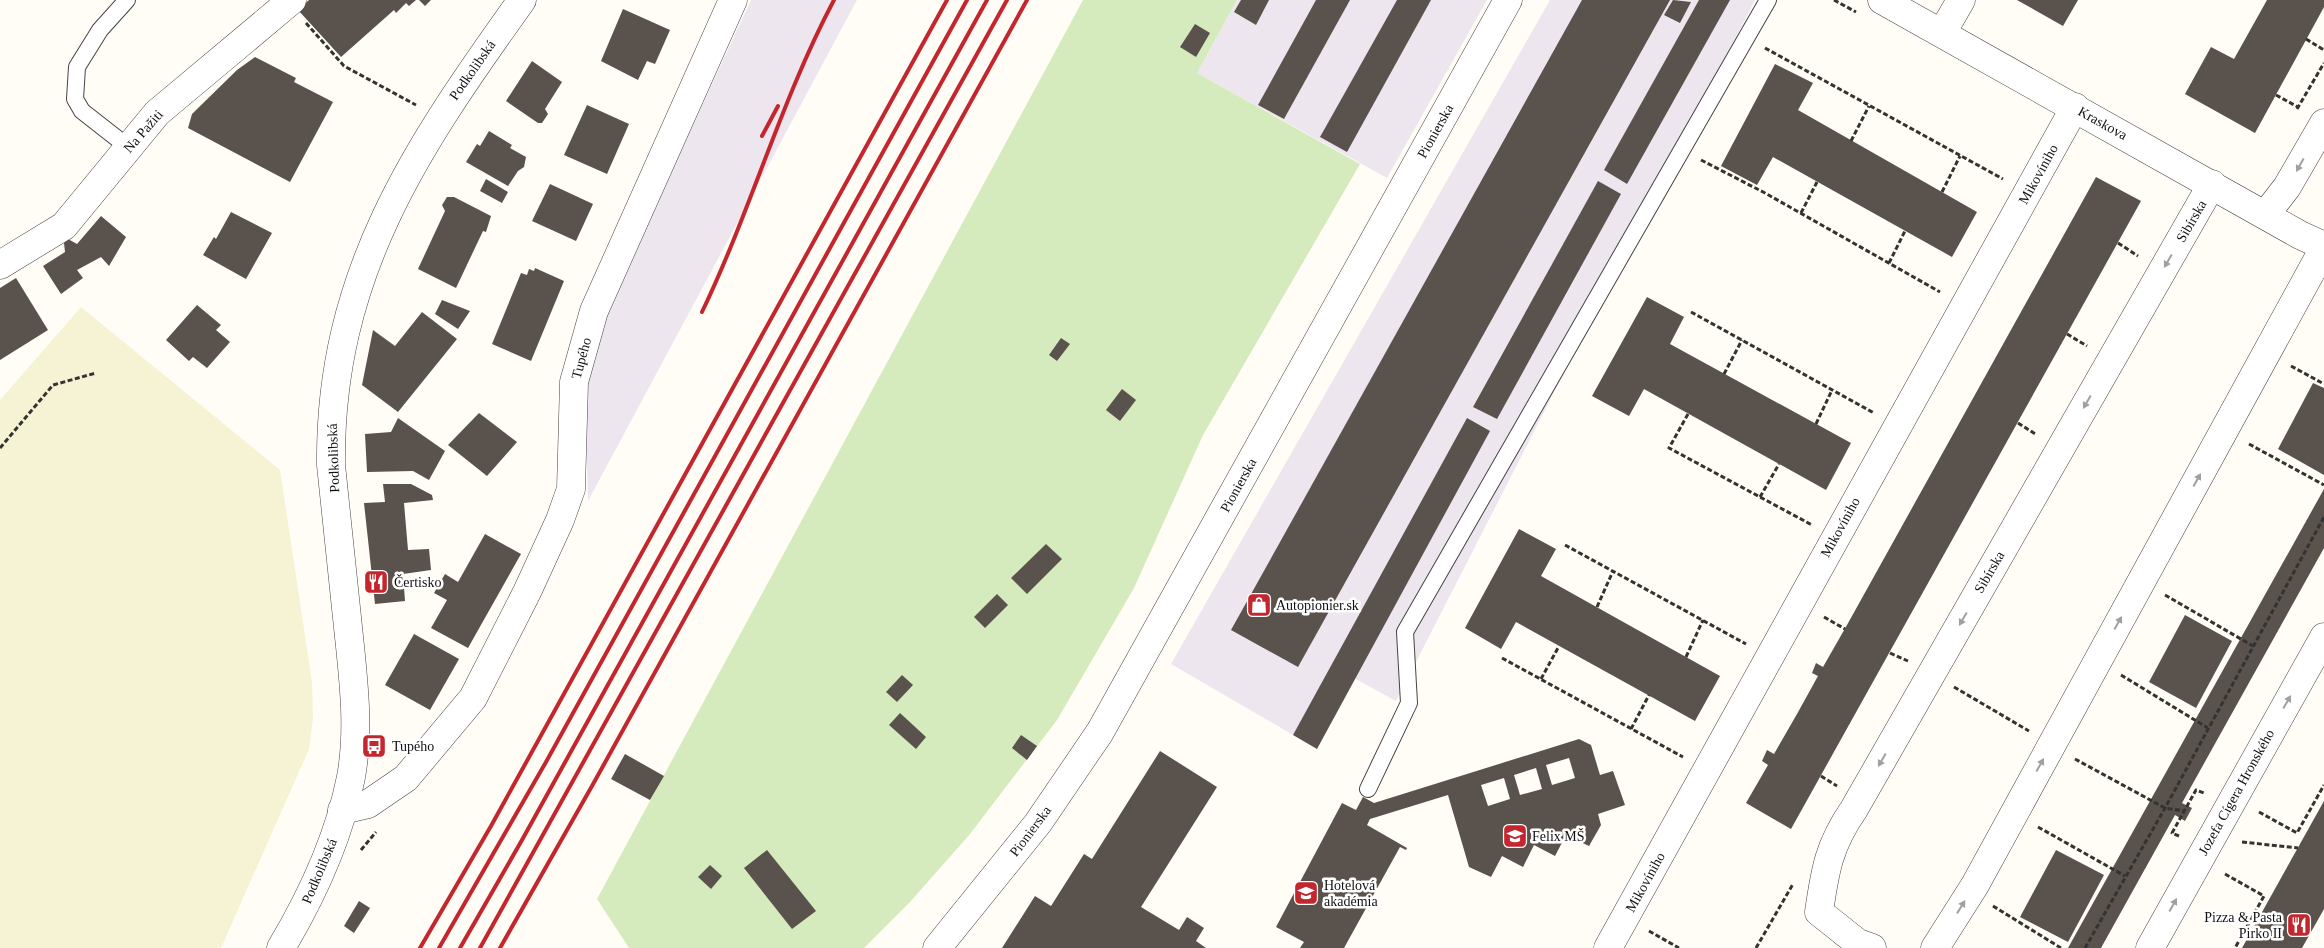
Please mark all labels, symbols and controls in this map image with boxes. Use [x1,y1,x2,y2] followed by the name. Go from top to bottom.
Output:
[446,37,499,103] street label: Podkolibská
[1415,101,1457,161] street label: Pionierska
[2076,104,2131,143] street label: Kraskova
[121,107,166,156] street label: Na Pažiti
[2016,142,2061,207] street label: Mikovíniho
[2296,158,2304,172] one-way arrow
[2173,197,2210,245] street label: Sibírska
[2163,255,2172,268] one-way arrow
[569,336,594,380] street label: Tupého
[2083,395,2091,410] one-way arrow
[325,422,342,493] street label: Podkolibská
[1218,455,1260,515] street label: Pionierska
[2192,474,2201,487] one-way arrow
[1818,495,1863,560] street label: Mikovíniho
[1971,548,2008,596] street label: Sibírska
[363,569,389,595] restaurant icon: Čertisko
[394,574,441,590] place label: Čertisko
[1246,592,1272,618] shop icon: Autopionier.sk
[1276,598,1359,613] place label: Autopionier.sk
[1958,613,1967,626] one-way arrow
[2114,616,2123,630] one-way arrow
[2282,696,2291,709] one-way arrow
[2196,727,2277,858] street label: Jozefa Cígera Hronského
[361,733,387,759] bus stop icon: Tupého
[392,739,434,754] place label: Tupého
[1878,753,1886,768] one-way arrow
[2036,758,2044,773] one-way arrow
[1007,803,1055,859] street label: Pionierska
[1502,823,1528,849] school or university icon: Felix MŠ
[1532,828,1585,844] place label: Felix MŠ
[299,836,340,906] street label: Podkolibská
[1623,850,1668,915] street label: Mikovíniho
[1324,878,1378,909] place label: Hotelová akadémia
[1293,880,1319,906] school or university icon: Hotelová akadémia
[2169,898,2177,913] one-way arrow
[1956,901,1966,914] one-way arrow
[2204,910,2283,941] place label: Pizza & Pasta Pirko II
[2286,912,2312,938] restaurant icon: Pizza & Pasta Pirko II

